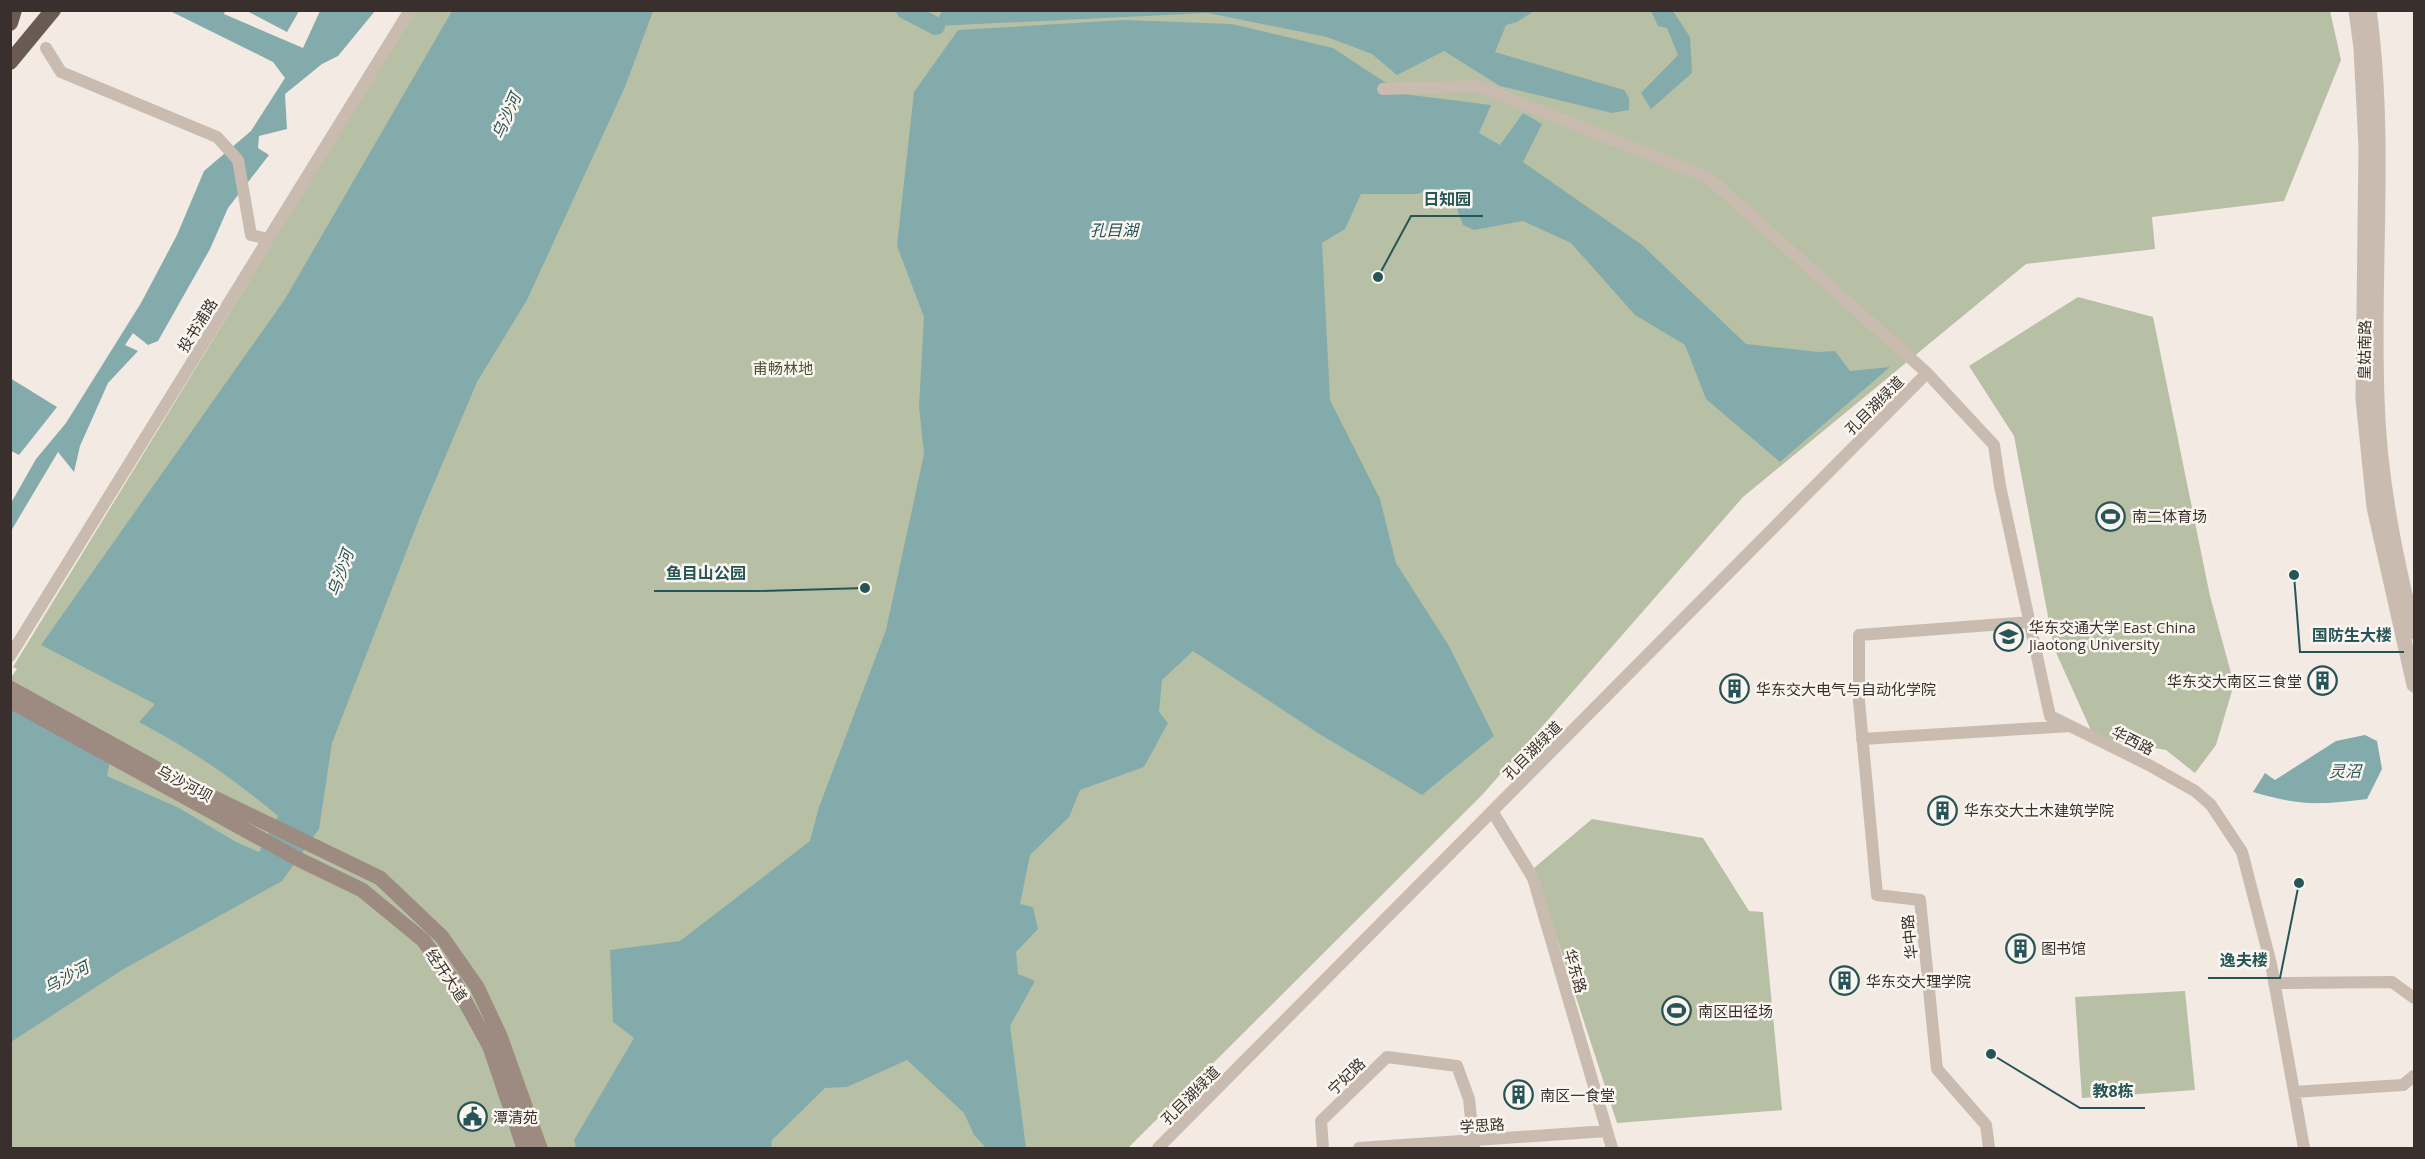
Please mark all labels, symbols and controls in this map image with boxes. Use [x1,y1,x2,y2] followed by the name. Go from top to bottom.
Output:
[486,87,527,142] water label: 乌沙河
[1411,182,1483,216] callout: 日知园
[1423,188,1471,210] text: 日知园
[1090,219,1141,241] water label: 孔目湖
[173,294,221,356] street label: 投书浦路
[2353,320,2375,380] street label: 皇姑南路
[753,358,813,378] park label: 甫畅林地
[1840,371,1908,439] street label: 孔目湖绿道
[2095,500,2127,532] sports icon: 南二体育场
[2132,506,2207,526] place label: 南二体育场
[321,544,360,599] water label: 乌沙河
[654,557,758,591] callout: 鱼目山公园
[666,562,746,584] text: 鱼目山公园
[2027,617,2196,654] place label: 华东交通大学 East China Jiaotong University
[2300,618,2404,652] callout: 国防生大楼
[1992,620,2024,652] school or university icon: 华东交通大学 East China Jiaotong University
[2312,624,2392,646] text: 国防生大楼
[2307,665,2339,697] building icon: 华东交大南区三食堂
[2167,671,2302,691] place label: 华东交大南区三食堂
[1719,673,1751,705] building icon: 华东交大电气与自动化学院
[1756,679,1936,699] place label: 华东交大电气与自动化学院
[1498,716,1566,784] street label: 孔目湖绿道
[2108,721,2158,759] street label: 华西路
[154,760,216,806] street label: 乌沙河坝
[2329,760,2363,782] water label: 灵沼
[1927,794,1959,826] building icon: 华东交大土木建筑学院
[1964,800,2114,820] place label: 华东交大土木建筑学院
[1897,914,1921,960] street label: 华中路
[2004,932,2036,964] building icon: 图书馆
[2041,938,2086,958] place label: 图书馆
[2208,944,2280,978] callout: 逸夫楼
[422,945,472,1005] street label: 经开大道
[1560,947,1592,995] street label: 华东路
[2220,949,2268,971] text: 逸夫楼
[40,955,95,998] water label: 乌沙河
[1829,965,1861,997] building icon: 华东交大理学院
[1866,971,1971,991] place label: 华东交大理学院
[1661,995,1693,1027] sports icon: 南区田径场
[1698,1001,1773,1021] place label: 南区田径场
[1323,1053,1369,1099] street label: 宁妃路
[1156,1061,1224,1129] street label: 孔目湖绿道
[2080,1074,2145,1108] callout: 教8栋
[1503,1079,1535,1111] building icon: 南区一食堂
[2092,1080,2134,1102] text: 教8栋
[1540,1085,1615,1105] place label: 南区一食堂
[456,1101,488,1133] public building icon: 潭清苑
[493,1107,538,1127] place label: 潭清苑
[1459,1113,1505,1137] street label: 学思路

